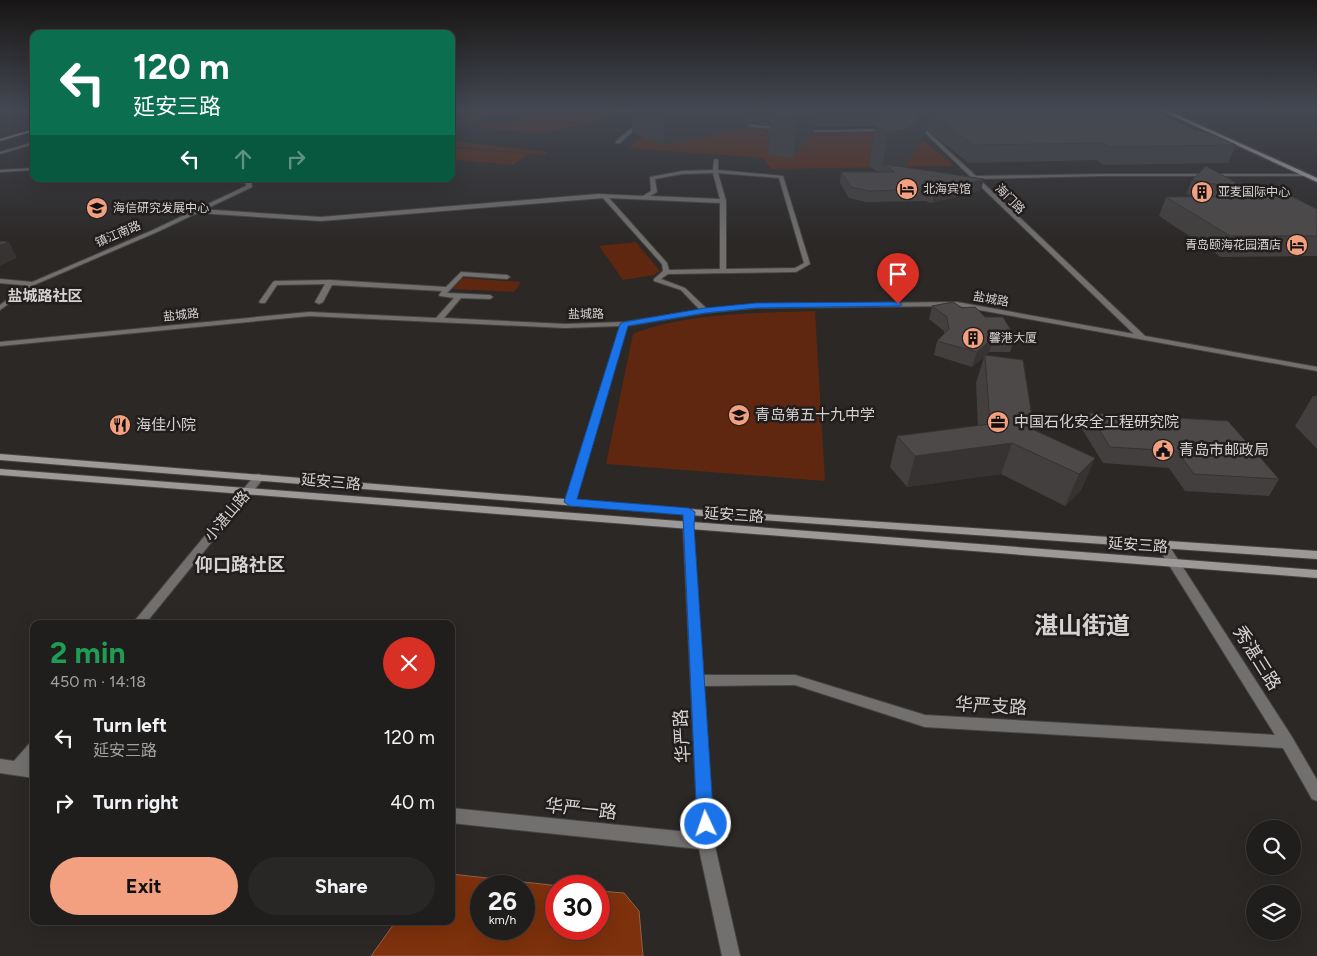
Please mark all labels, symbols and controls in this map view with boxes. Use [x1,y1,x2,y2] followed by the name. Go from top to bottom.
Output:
[133,46,230,88] text: 120 m
[50,50,115,115] icon: left
[133,93,221,120] text: 延安三路
[176,145,204,173] icon: left
[229,145,257,173] icon: ahead
[282,145,310,173] icon: right
[895,177,919,201] hotel icon: 北海宾馆
[1190,180,1214,204] building icon: 亚麦国际中心
[992,181,1028,217] street label: 海门路
[923,182,971,196] place label: 北海宾馆
[1218,185,1290,199] place label: 亚麦国际中心
[85,196,109,220] school or university icon: 海信研究发展中心
[113,201,209,215] place label: 海信研究发展中心
[93,218,143,250] street label: 镇江南路
[1285,233,1309,257] hotel icon: 青岛颐海花园酒店
[1185,238,1281,252] place label: 青岛颐海花园酒店
[877,253,919,304] pin
[884,260,912,288] icon: arrive
[7,287,83,305] district label: 盐城路社区
[972,289,1010,309] street label: 盐城路
[162,306,200,324] street label: 盐城路
[568,307,604,321] street label: 盐城路
[961,326,985,350] building icon: 馨港大厦
[989,331,1037,345] place label: 馨港大厦
[727,403,751,427] school or university icon: 青岛第五十九中学
[755,406,875,424] place label: 青岛第五十九中学
[986,410,1010,434] office icon: 中国石化安全工程研究院
[108,413,132,437] restaurant icon: 海佳小院
[1014,413,1179,431] place label: 中国石化安全工程研究院
[136,416,196,434] place label: 海佳小院
[1151,438,1175,462] public building icon: 青岛市邮政局
[1179,441,1269,459] place label: 青岛市邮政局
[300,470,362,494] street label: 延安三路
[201,487,253,545] street label: 小湛山路
[703,504,765,526] street label: 延安三路
[1107,534,1169,556] street label: 延安三路
[195,554,285,576] district label: 仰口路社区
[1034,611,1130,640] district label: 湛山街道
[1229,622,1285,694] street label: 秀湛三路
[50,634,126,671] text: 2 min
[383,637,435,689] button: close
[50,672,146,691] text: 450 m · 14:18
[954,693,1028,719] street label: 华严支路
[670,708,694,764] street label: 华严路
[93,714,167,737] text: Turn left
[50,724,78,752] icon: left
[383,726,435,749] text: 120 m
[93,741,157,760] text: 延安三路
[50,789,78,817] icon: right
[93,791,179,814] text: Turn right
[390,791,435,814] text: 40 m
[544,794,618,824] street label: 华严一路
[679,797,731,849] position arrow
[1246,820,1301,940] map controls
[1246,820,1301,875] button: search
[50,857,238,915] button: Exit
[248,857,435,915] button: Share
[545,875,610,940] speed limit sign: 30
[1246,885,1301,940] button: layers
[488,886,517,916] text: 26
[489,913,516,927] text: km/h

